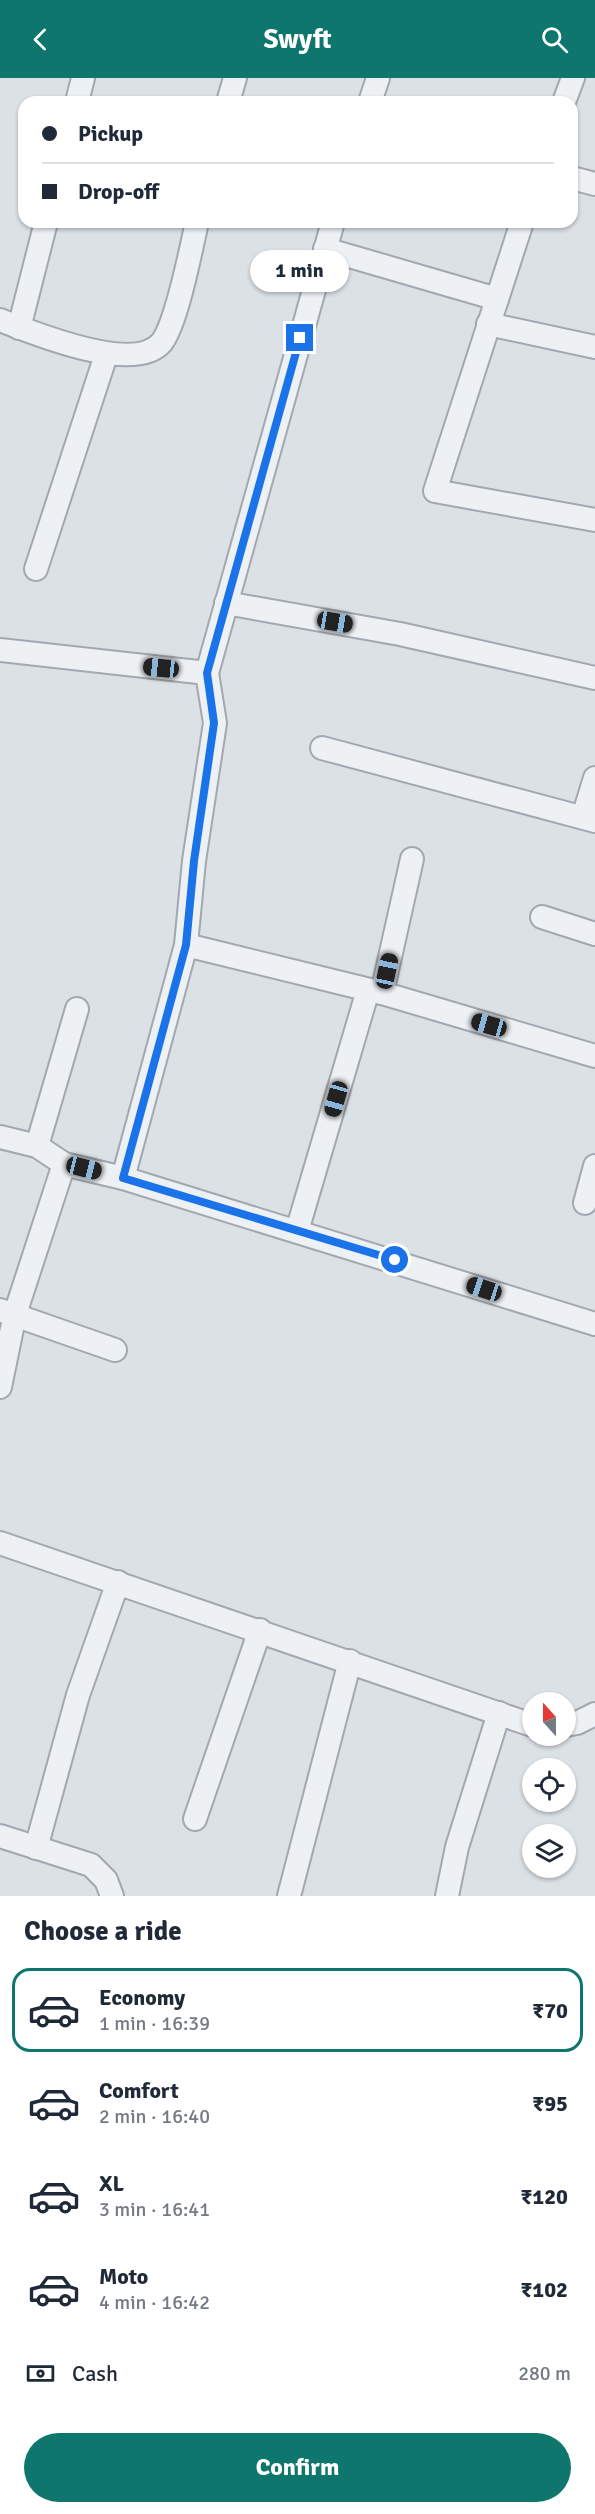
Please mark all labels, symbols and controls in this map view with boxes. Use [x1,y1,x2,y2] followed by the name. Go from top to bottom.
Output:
[24,23,57,56] icon: back
[264,23,331,56] text: Swyft
[538,23,571,56] icon: search
[78,120,143,147] text: Pickup
[78,178,159,205] text: Drop-off
[250,251,350,293] callout: 1 min
[275,258,324,283] text: 1 min
[286,324,313,351] route end
[316,610,354,634] car
[142,657,180,679] car
[374,952,400,990] car
[469,1011,509,1039] car
[322,1079,350,1119] car
[64,1155,104,1181] car
[381,1246,408,1273] route start
[464,1275,504,1303] car
[522,1692,576,1746] north arrow
[522,1692,576,1878] map controls
[522,1758,576,1812] button: locate
[522,1824,576,1878] button: layers
[24,1915,182,1948] text: Choose a ride
[27,1983,81,2037] icon: car
[99,1984,185,2011] text: Economy
[532,1997,568,2024] text: ₹70
[99,2011,210,2036] text: 1 min · 16:39
[27,2076,81,2130] icon: car
[99,2077,179,2104] text: Comfort
[532,2090,568,2117] text: ₹95
[99,2104,210,2129] text: 2 min · 16:40
[27,2169,81,2223] icon: car
[99,2170,124,2197] text: XL
[520,2183,568,2210] text: ₹120
[99,2197,210,2222] text: 3 min · 16:41
[27,2262,81,2316] icon: car
[99,2263,148,2290] text: Moto
[520,2276,568,2303] text: ₹102
[99,2290,210,2315] text: 4 min · 16:42
[24,2357,57,2390] icon: cash
[72,2360,118,2387] text: Cash
[518,2361,571,2386] text: 280 m
[24,2433,571,2502] button: Confirm

